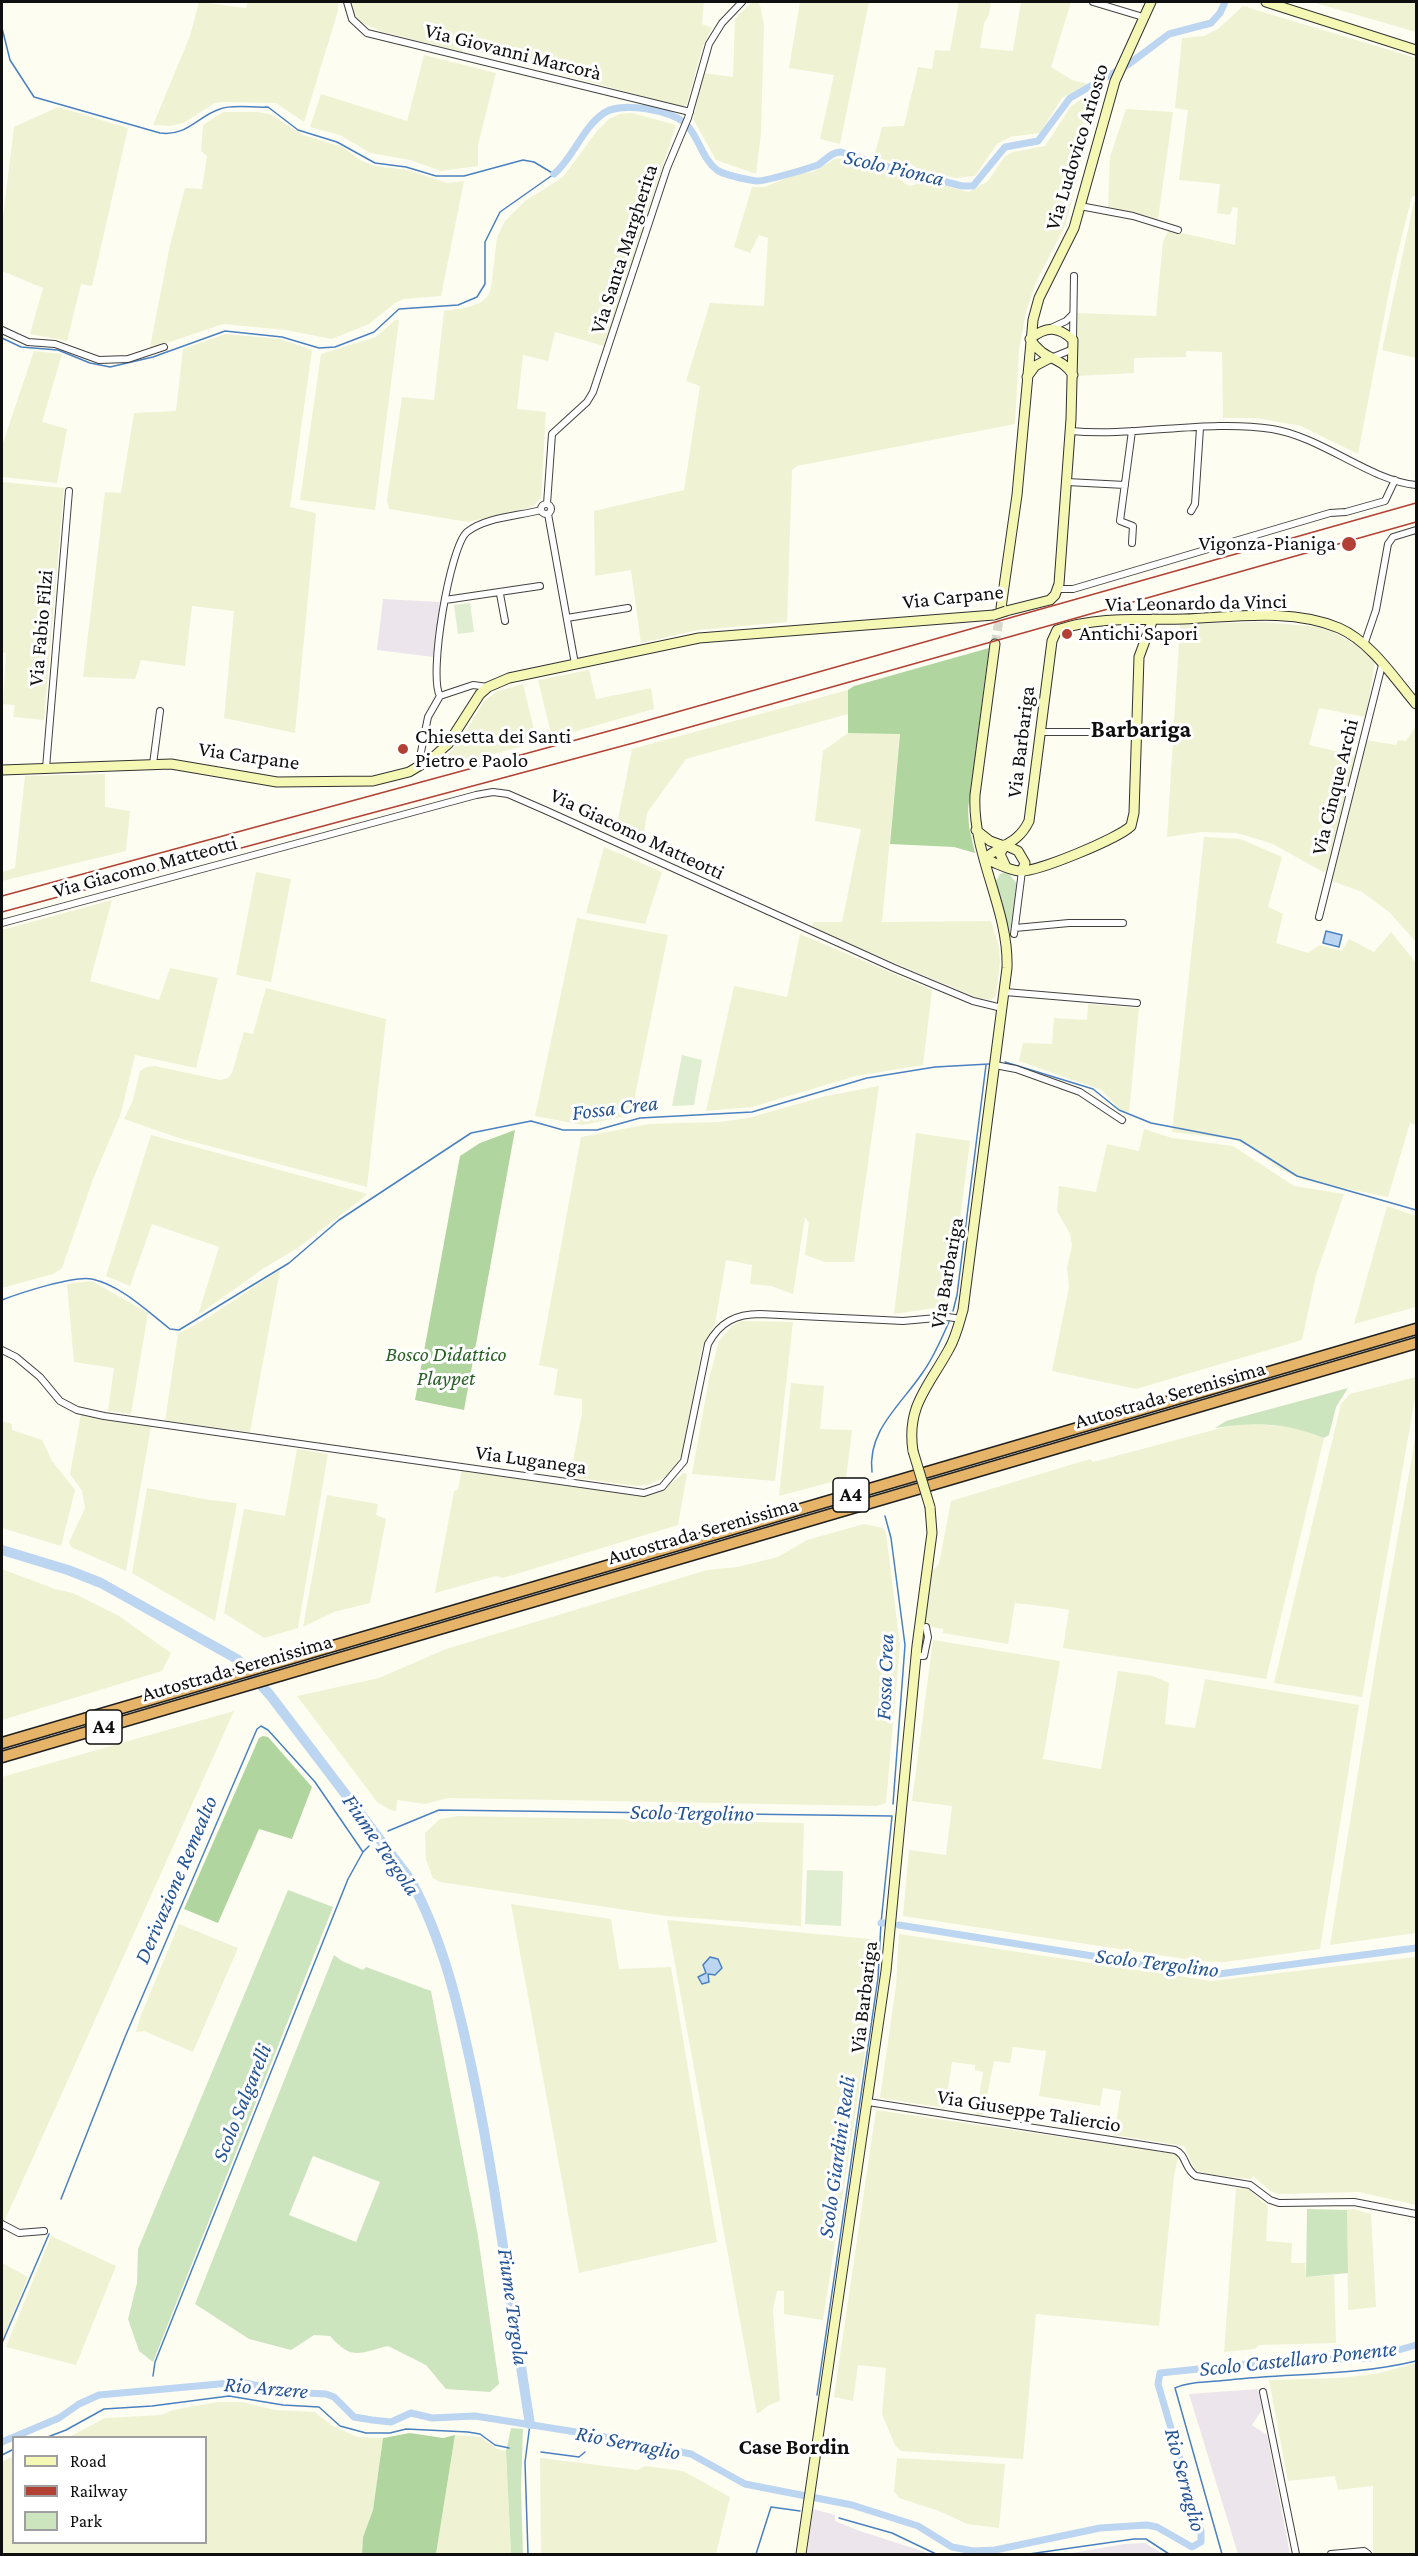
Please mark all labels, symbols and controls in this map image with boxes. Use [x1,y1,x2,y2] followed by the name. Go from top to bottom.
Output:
[422,18,604,86] street label: Via Giovanni Marcorà
[1040,61,1114,233] street label: Via Ludovico Ariosto
[841,144,947,192] water label: Scolo Pionca
[585,161,663,337] street label: Via Santa Margherita
[1199,531,1336,557] place label: Vigonza-Pianiga
[1340,535,1358,553] marker: Vigonza-Pianiga
[23,569,59,687] street label: Via Fabio Filzi
[901,579,1005,615] street label: Via Carpane
[1105,589,1287,617] street label: Via Leonardo da Vinci
[1079,621,1198,647] place label: Antichi Sapori
[1060,627,1074,641] marker: Antichi Sapori
[1002,685,1040,799] street label: Via Barbariga
[1091,716,1191,744] district label: Barbariga
[1306,716,1364,858] street label: Via Cinque Archi
[415,724,571,774] place label: Chiesetta dei Santi Pietro e Paolo
[197,736,301,776] street label: Via Carpane
[396,742,410,756] marker: Chiesetta dei Santi Pietro e Paolo
[546,783,728,885] street label: Via Giacomo Matteotti
[50,830,240,904] street label: Via Giacomo Matteotti
[570,1090,660,1126] water label: Fossa Crea
[925,1215,969,1331] street label: Via Barbariga
[385,1342,507,1392] park label: Bosco Didattico Playpet
[1072,1356,1268,1434] street label: Autostrada Serenissima
[474,1440,588,1480] street label: Via Luganega
[833,1478,869,1512] road number: A4
[605,1492,801,1570] street label: Autostrada Serenissima
[139,1629,335,1707] street label: Autostrada Serenissima
[870,1633,900,1721] water label: Fossa Crea
[86,1710,122,1744] road number: A4
[336,1789,426,1901] water label: Fiume Tergola
[129,1792,223,1968] water label: Derivazione Remealto
[630,1799,754,1827] water label: Scolo Tergolino
[845,1940,883,2054] street label: Via Barbariga
[1094,1942,1220,1984] water label: Scolo Tergolino
[206,2040,278,2166] water label: Scolo Salgarelli
[813,2074,861,2240] water label: Scolo Giardini Reali
[935,2084,1123,2138] street label: Via Giuseppe Taliercio
[492,2247,534,2367] water label: Fiume Tergola
[1198,2335,1398,2383] water label: Scolo Castellaro Ponente
[223,2371,309,2405] water label: Rio Arzere
[574,2420,682,2466] water label: Rio Serraglio
[1159,2425,1211,2535] water label: Rio Serraglio
[738,2434,850,2460] district label: Case Bordin
[12,2436,207,2544] legend
[70,2451,107,2471] text: Road
[70,2481,127,2501] text: Railway
[70,2511,102,2531] text: Park

